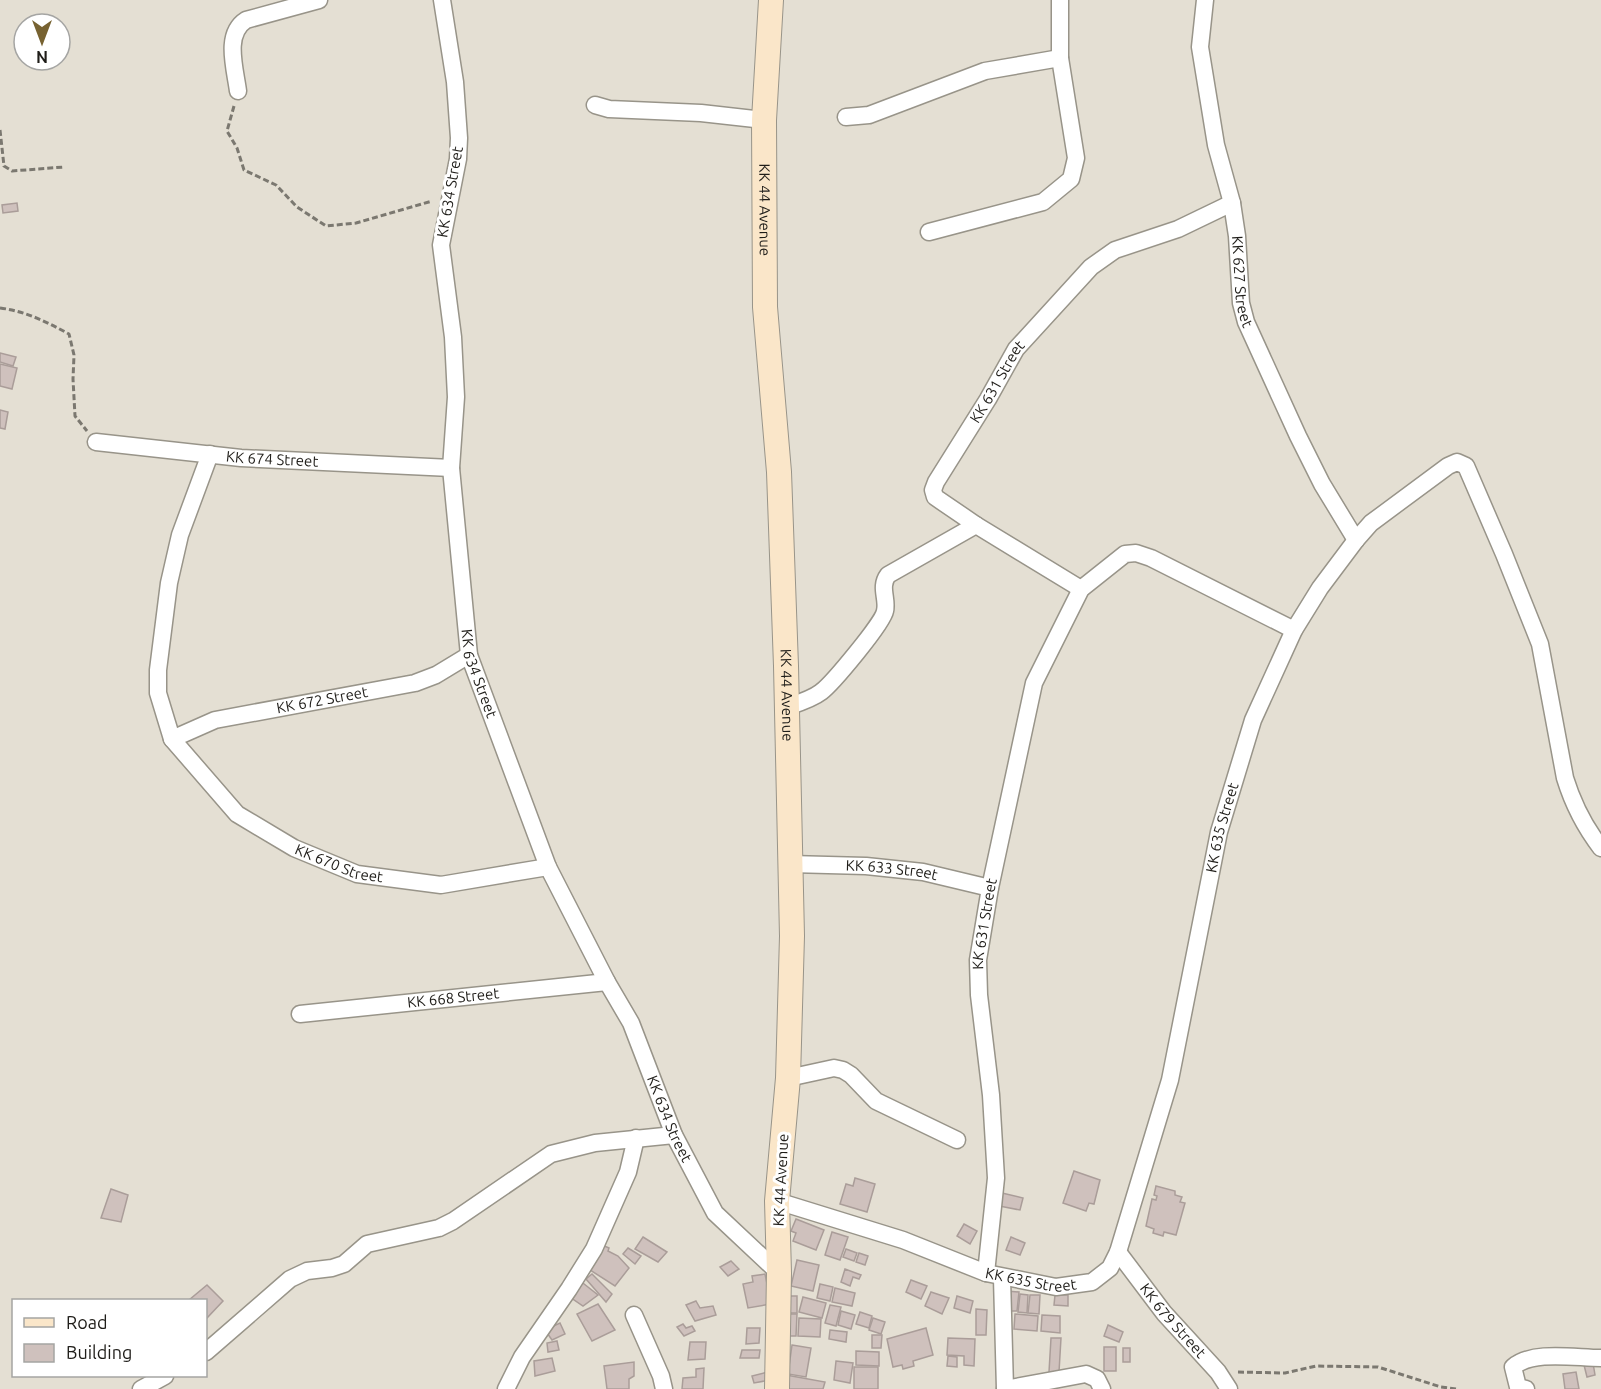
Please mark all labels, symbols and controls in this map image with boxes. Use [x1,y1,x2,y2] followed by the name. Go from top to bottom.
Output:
[12,12,72,72] north arrow
[36,48,48,66] text: N
[433,145,466,239] street label: KK 634 Street
[756,163,774,256] street label: KK 44 Avenue
[1229,235,1256,330] street label: KK 627 Street
[966,337,1028,426] street label: KK 631 Street
[225,447,319,470] street label: KK 674 Street
[459,628,501,720] street label: KK 634 Street
[777,648,797,742] street label: KK 44 Avenue
[275,683,369,716] street label: KK 672 Street
[1202,780,1242,874] street label: KK 635 Street
[293,840,384,885] street label: KK 670 Street
[846,856,940,883] street label: KK 633 Street
[969,876,1000,970] street label: KK 631 Street
[406,984,500,1011] street label: KK 668 Street
[644,1073,696,1165] street label: KK 634 Street
[770,1133,791,1227] street label: KK 44 Avenue
[984,1264,1078,1295] street label: KK 635 Street
[1137,1280,1210,1361] street label: KK 679 Street
[12,1299,207,1377] legend
[66,1312,108,1332] text: Road
[66,1342,132,1362] text: Building

